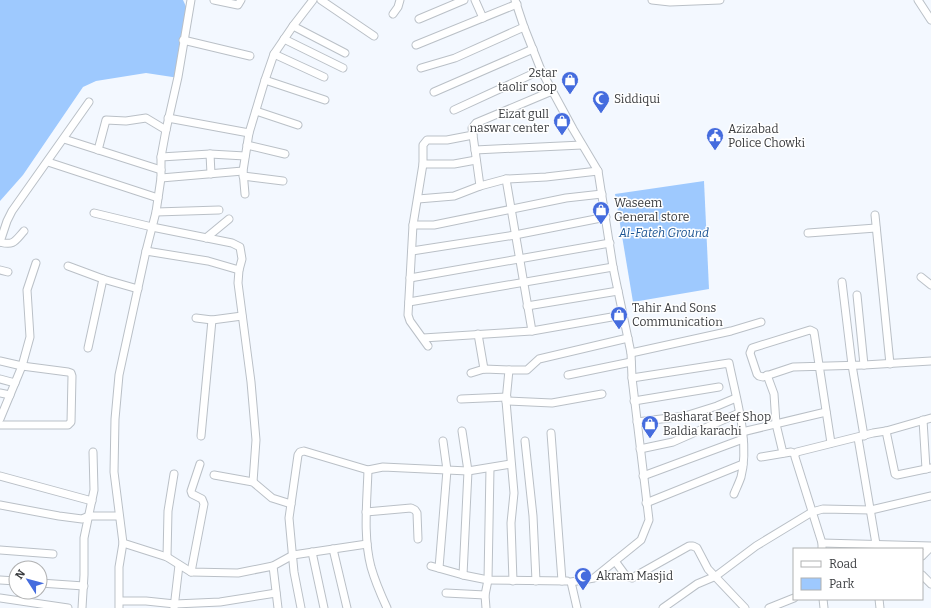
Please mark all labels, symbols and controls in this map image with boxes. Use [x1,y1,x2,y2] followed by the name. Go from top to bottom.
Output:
[498,66,558,94] place label: 2star taolir soop
[560,70,580,95] shop icon: 2star taolir soop
[591,89,611,114] mosque icon: Siddiqui
[614,92,661,106] place label: Siddiqui
[470,107,550,135] place label: Eizat gull naswar center
[552,111,572,136] shop icon: Eizat gull naswar center
[728,122,805,150] place label: Azizabad Police Chowki
[705,126,725,151] public building icon: Azizabad Police Chowki
[614,196,689,224] place label: Waseem General store
[591,200,611,225] shop icon: Waseem General store
[618,226,709,240] park label: Al-Fateh Ground
[632,301,723,329] place label: Tahir And Sons Communication
[609,305,629,330] shop icon: Tahir And Sons Communication
[663,410,771,438] place label: Basharat Beef Shop Baldia karachi
[640,414,660,439] shop icon: Basharat Beef Shop Baldia karachi
[793,548,923,600] legend
[829,557,857,571] text: Road
[8,560,48,600] north arrow
[573,566,593,591] mosque icon: Akram Masjid
[13,567,28,582] text: N
[596,569,673,583] place label: Akram Masjid
[829,577,855,591] text: Park

